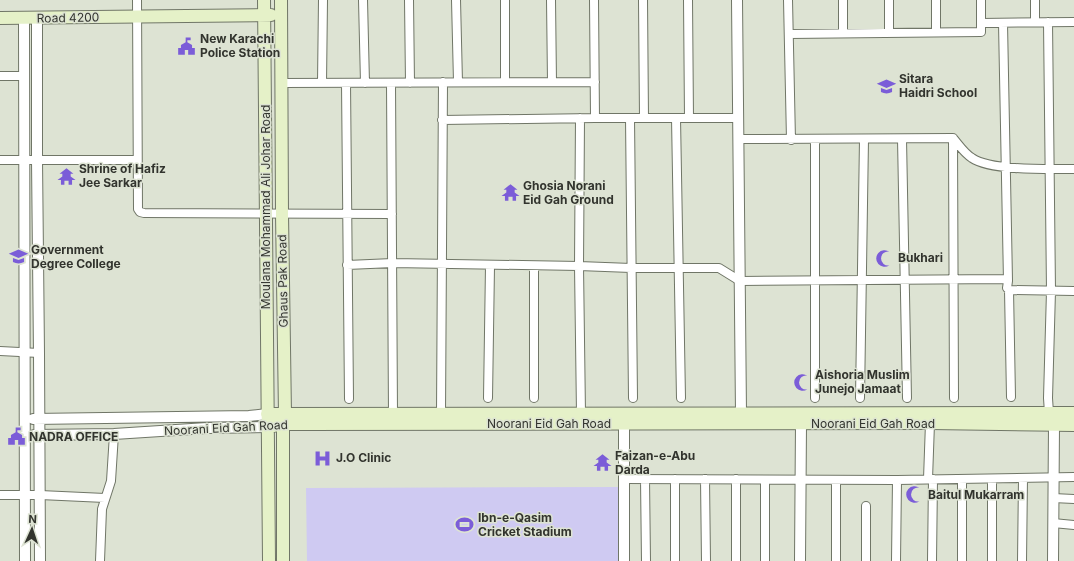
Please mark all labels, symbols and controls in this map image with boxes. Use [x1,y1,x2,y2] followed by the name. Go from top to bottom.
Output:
[37,9,99,26] street label: Road 4200
[200,31,280,60] place label: New Karachi Police Station
[177,36,197,56] public building icon: New Karachi Police Station
[899,71,977,100] place label: Sitara Haidri School
[876,76,896,96] school or university icon: Sitara Haidri School
[258,105,273,309] street label: Moulana Mohammad Ali Johar Road
[79,161,166,190] place label: Shrine of Hafiz Jee Sarkar
[56,166,76,186] temple icon: Shrine of Hafiz Jee Sarkar
[523,178,614,207] place label: Ghosia Norani Eid Gah Ground
[500,183,520,203] temple icon: Ghosia Norani Eid Gah Ground
[274,234,291,328] street label: Ghaus Pak Road
[31,242,121,271] place label: Government Degree College
[8,247,28,267] school or university icon: Government Degree College
[875,248,895,268] mosque icon: Bukhari
[898,250,943,265] place label: Bukhari
[815,367,910,396] place label: Aishoria Muslim Junejo Jamaat
[792,372,812,392] mosque icon: Aishoria Muslim Junejo Jamaat
[487,416,611,431] street label: Noorani Eid Gah Road
[811,416,935,431] street label: Noorani Eid Gah Road
[164,417,288,438] street label: Noorani Eid Gah Road
[6,427,26,447] public building icon: NADRA OFFICE
[29,429,118,444] place label: NADRA OFFICE
[313,448,333,468] hospital icon: J.O Clinic
[615,448,695,477] place label: Faizan-e-Abu Darda
[336,450,391,465] place label: J.O Clinic
[592,453,612,473] temple icon: Faizan-e-Abu Darda
[905,485,925,505] mosque icon: Baitul Mukarram
[928,487,1024,502] place label: Baitul Mukarram
[12,509,52,549] north arrow
[478,510,572,539] place label: Ibn-e-Qasim Cricket Stadium
[28,512,37,526] text: N
[455,515,475,535] sports icon: Ibn-e-Qasim Cricket Stadium

